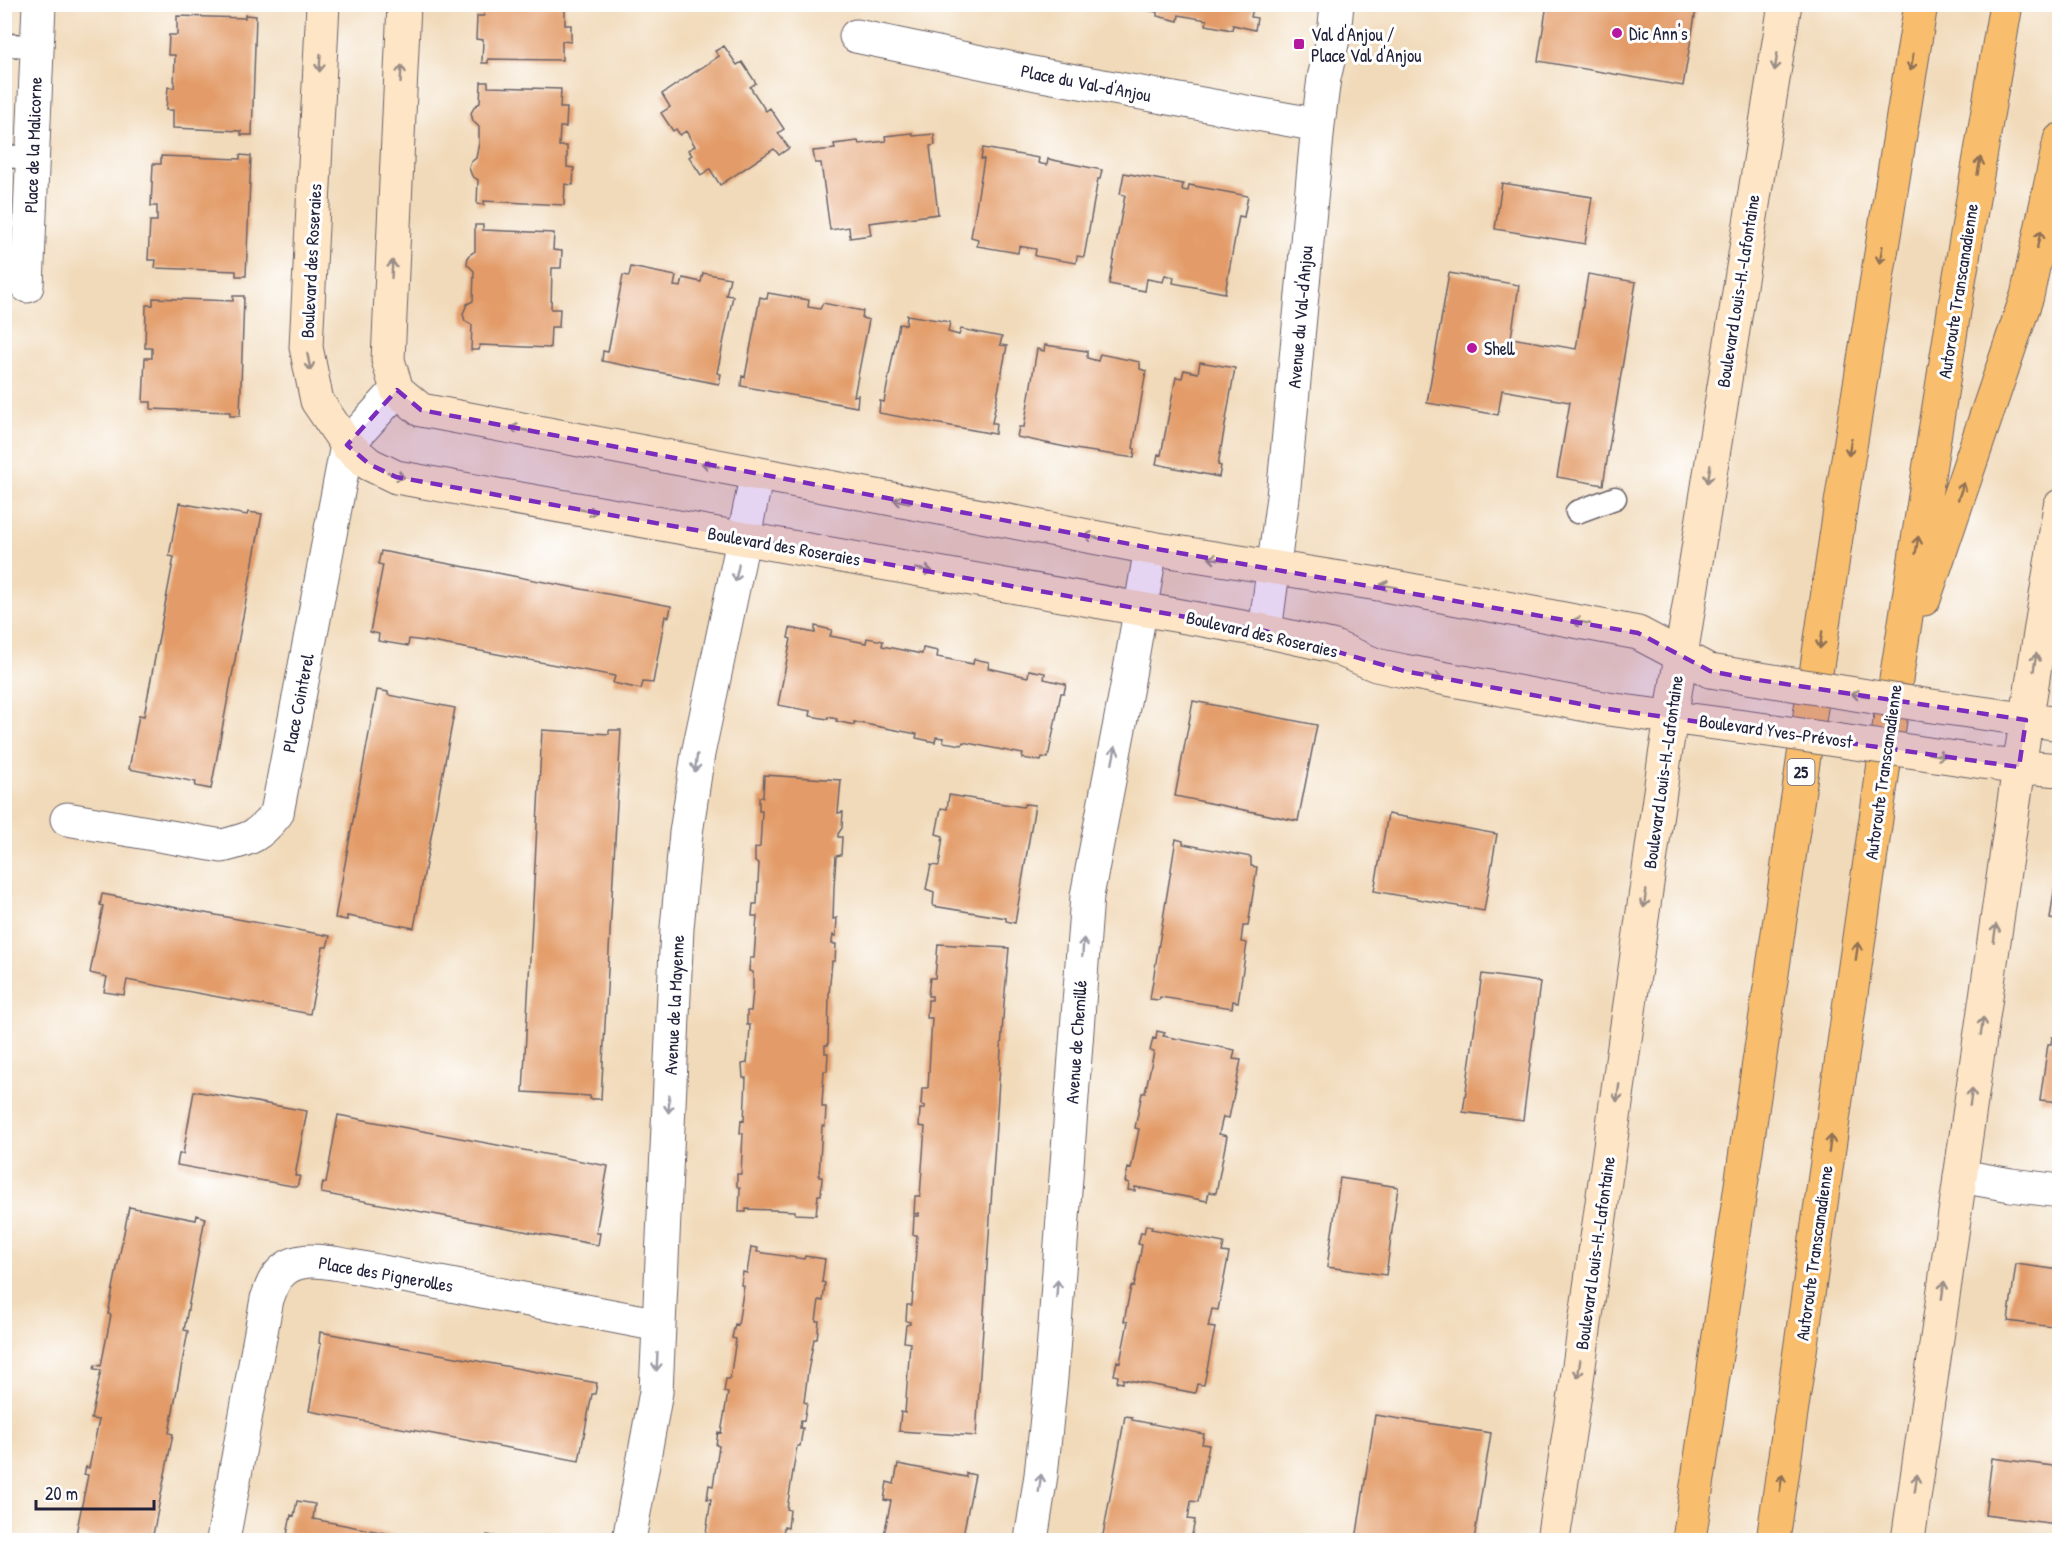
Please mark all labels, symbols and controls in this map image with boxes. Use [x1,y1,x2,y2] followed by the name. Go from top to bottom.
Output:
[1629,21,1688,46] place label: Dic Ann's
[1311,22,1421,68] place label: Val d'Anjou / Place Val d'Anjou
[1610,26,1624,40] marker: Dic Ann's
[1292,37,1306,51] marker: Val d'Anjou / Place Val d'Anjou
[315,52,326,72] one-way arrow
[1770,52,1781,72] one-way arrow
[1906,52,1917,72] one-way arrow
[1019,58,1153,108] street label: Place du Val-d'Anjou
[396,65,407,85] one-way arrow
[18,77,48,213] street label: Place de la Malicorne
[1973,157,1984,177] one-way arrow
[294,183,328,339] street label: Boulevard des Roseraies
[1710,193,1766,389] street label: Boulevard Louis-H.-Lafontaine
[1932,202,1984,380] street label: Autoroute Transcanadienne
[2034,229,2045,249] one-way arrow
[1875,244,1886,264] one-way arrow
[1281,245,1319,389] street label: Avenue du Val-d'Anjou
[387,259,398,279] one-way arrow
[1484,336,1515,361] place label: Shell
[1465,341,1479,355] marker: Shell
[304,352,315,372] one-way arrow
[509,423,529,434] one-way arrow
[1844,437,1855,457] one-way arrow
[701,459,720,470] one-way arrow
[1703,463,1714,483] one-way arrow
[386,470,405,481] one-way arrow
[1956,482,1967,501] one-way arrow
[892,495,912,506] one-way arrow
[577,506,597,517] one-way arrow
[706,520,862,572] street label: Boulevard des Roseraies
[1084,531,1104,542] one-way arrow
[1912,536,1923,556] one-way arrow
[1207,553,1227,564] one-way arrow
[730,563,742,582] one-way arrow
[914,565,934,576] one-way arrow
[1380,581,1400,592] one-way arrow
[1184,604,1340,664] street label: Boulevard des Roseraies
[1572,616,1591,627] one-way arrow
[1815,630,1826,649] one-way arrow
[276,651,320,755] street label: Place Cointerel
[2030,653,2041,673] one-way arrow
[1423,671,1443,682] one-way arrow
[1637,674,1689,870] street label: Boulevard Louis-H.-Lafontaine
[1858,683,1908,861] street label: Autoroute Transcanadienne
[1851,690,1870,701] one-way arrow
[1698,708,1855,754] street label: Boulevard Yves-Prévost
[1109,746,1120,766] one-way arrow
[1926,750,1946,761] one-way arrow
[691,753,702,773] one-way arrow
[1788,759,1814,785] road number: 25
[1639,889,1650,909] one-way arrow
[1990,924,2001,944] one-way arrow
[658,934,690,1076] street label: Avenue de la Mayenne
[1078,938,1089,958] one-way arrow
[1852,942,1863,961] one-way arrow
[1059,979,1093,1105] street label: Avenue de Chemillé
[1976,1016,1987,1036] one-way arrow
[1612,1082,1623,1102] one-way arrow
[1966,1087,1977,1107] one-way arrow
[664,1093,675,1113] one-way arrow
[1824,1135,1835,1154] one-way arrow
[1569,1155,1621,1351] street label: Boulevard Louis-H.-Lafontaine
[1789,1164,1839,1342] street label: Autoroute Transcanadienne
[317,1250,455,1298] street label: Place des Pignerolles
[1052,1279,1063,1299] one-way arrow
[1938,1280,1949,1300] one-way arrow
[652,1351,663,1371] one-way arrow
[1573,1358,1584,1378] one-way arrow
[36,1473,154,1511] scale bar
[1034,1473,1045,1493] one-way arrow
[1776,1473,1787,1493] one-way arrow
[1910,1473,1921,1493] one-way arrow
[45,1481,78,1506] text: 20 m

